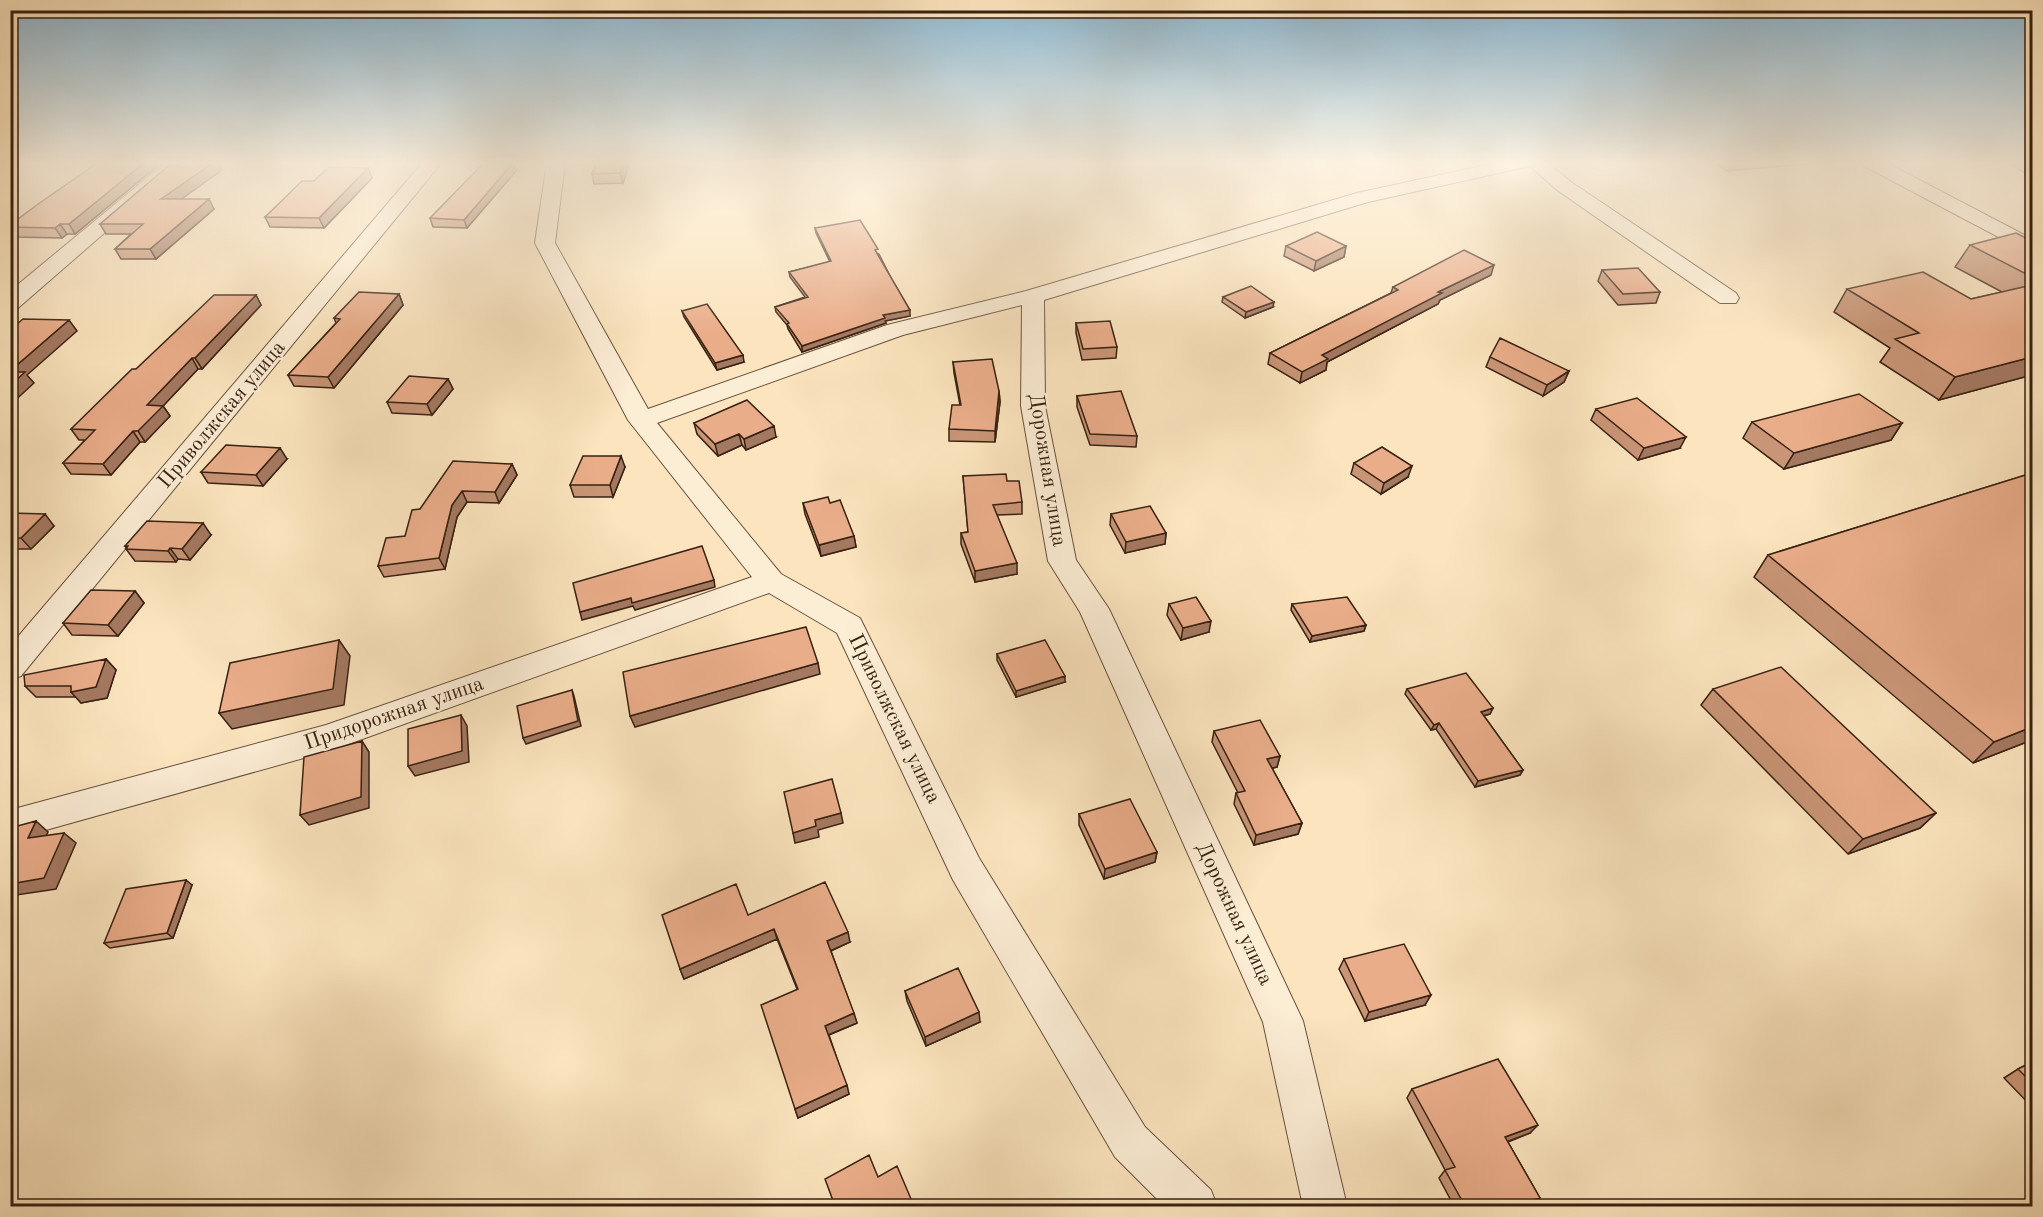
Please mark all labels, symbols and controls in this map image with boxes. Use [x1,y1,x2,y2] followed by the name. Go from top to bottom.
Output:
[154,337,290,493] street label: Приволжская улица
[1025,392,1069,548] street label: Дорожная улица
[844,631,944,807] street label: Приволжская улица
[302,673,486,755] street label: Придорожная улица
[1192,839,1276,989] street label: Дорожная улица

